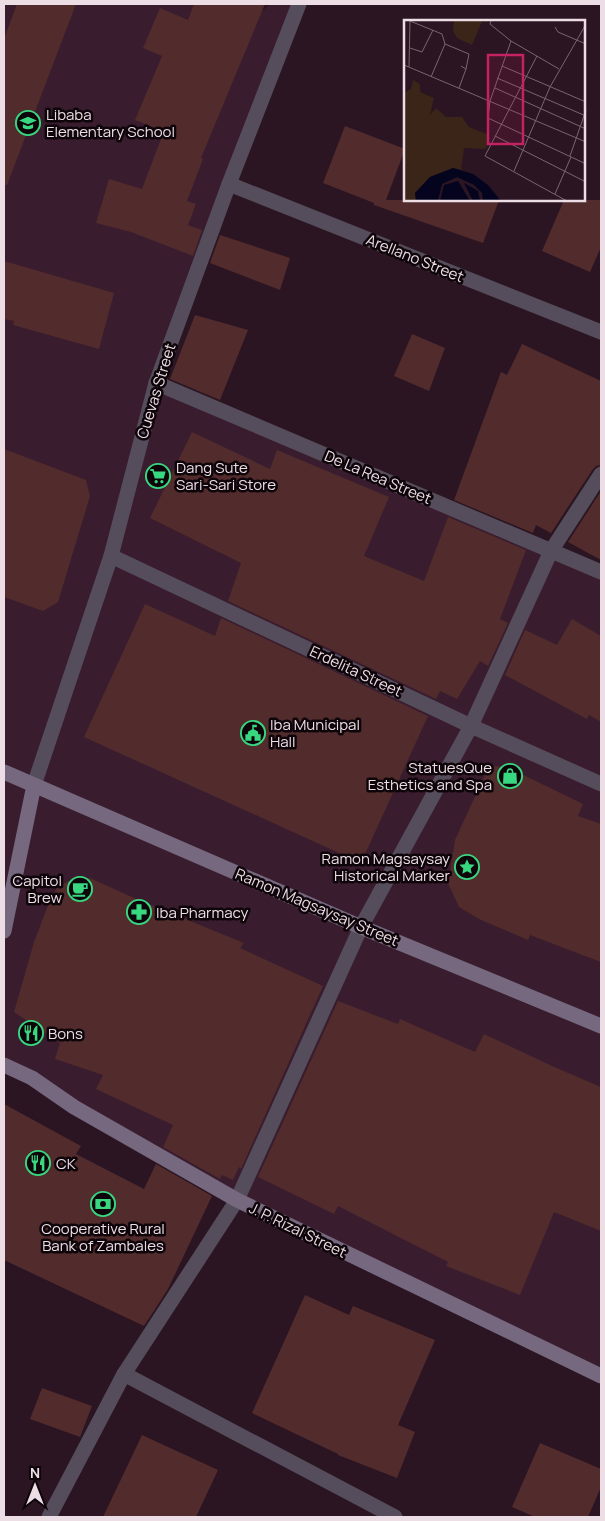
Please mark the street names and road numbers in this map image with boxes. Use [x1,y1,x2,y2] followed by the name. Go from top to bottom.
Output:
[363,229,467,287] street label: Arellano Street
[132,341,180,441] street label: Cuevas Street
[321,445,435,509] street label: De La Rea Street
[306,640,406,702] street label: Erdelita Street
[232,863,402,951] street label: Ramon Magsaysay Street
[246,1197,350,1263] street label: J. P. Rizal Street

